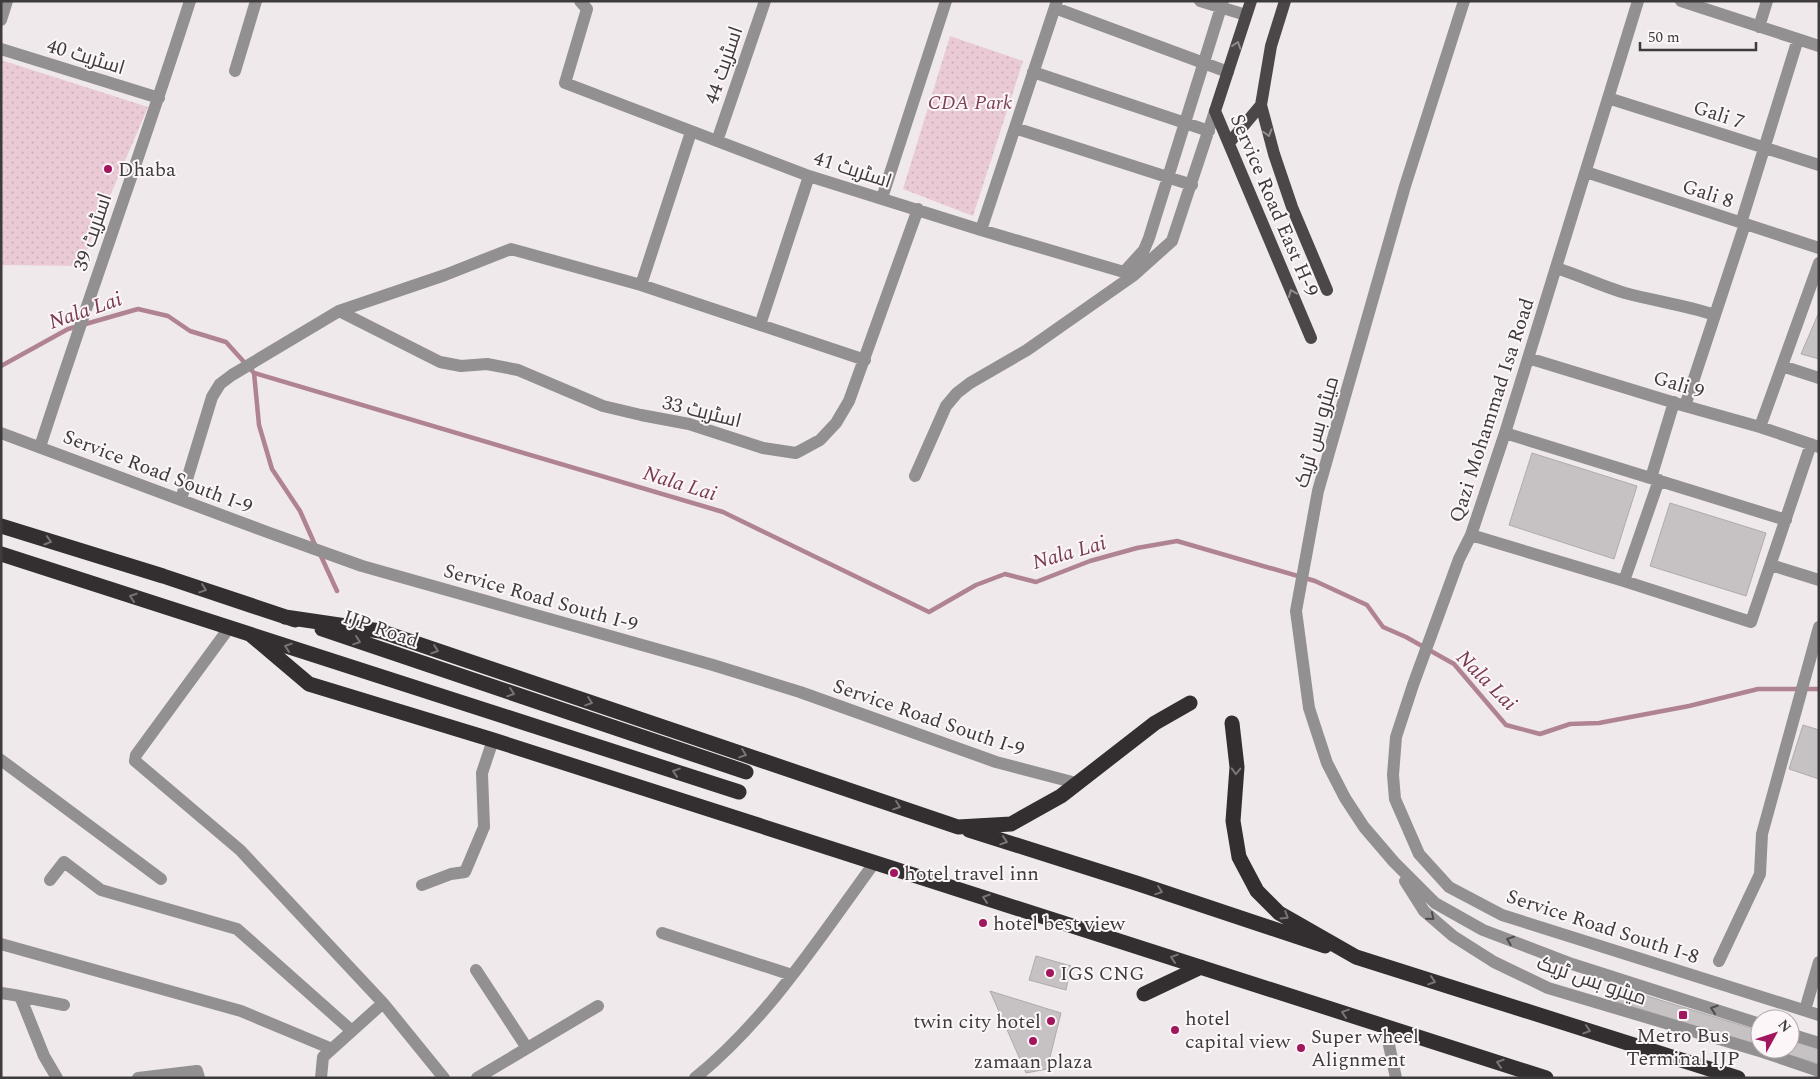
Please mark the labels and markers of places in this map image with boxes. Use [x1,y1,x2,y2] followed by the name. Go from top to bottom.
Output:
[118,155,176,185] place label: Dhaba
[102,163,114,175] marker: Dhaba
[904,859,1039,889] place label: hotel travel inn
[888,867,900,879] marker: hotel travel inn
[993,909,1126,939] place label: hotel best view
[977,917,989,929] marker: hotel best view
[1060,959,1145,989] place label: IGS CNG
[1044,967,1056,979] marker: IGS CNG
[1185,1004,1291,1057] place label: hotel capital view
[913,1007,1041,1037] place label: twin city hotel
[1677,1009,1689,1021] marker: Metro Bus Terminal IJP
[1045,1015,1057,1027] marker: twin city hotel
[1626,1021,1740,1074] place label: Metro Bus Terminal IJP
[1311,1022,1419,1075] place label: Super wheel Alignment
[1169,1024,1181,1036] marker: hotel capital view
[1027,1035,1039,1047] marker: zamaan plaza
[1295,1042,1307,1054] marker: Super wheel Alignment
[974,1047,1093,1077] place label: zamaan plaza

